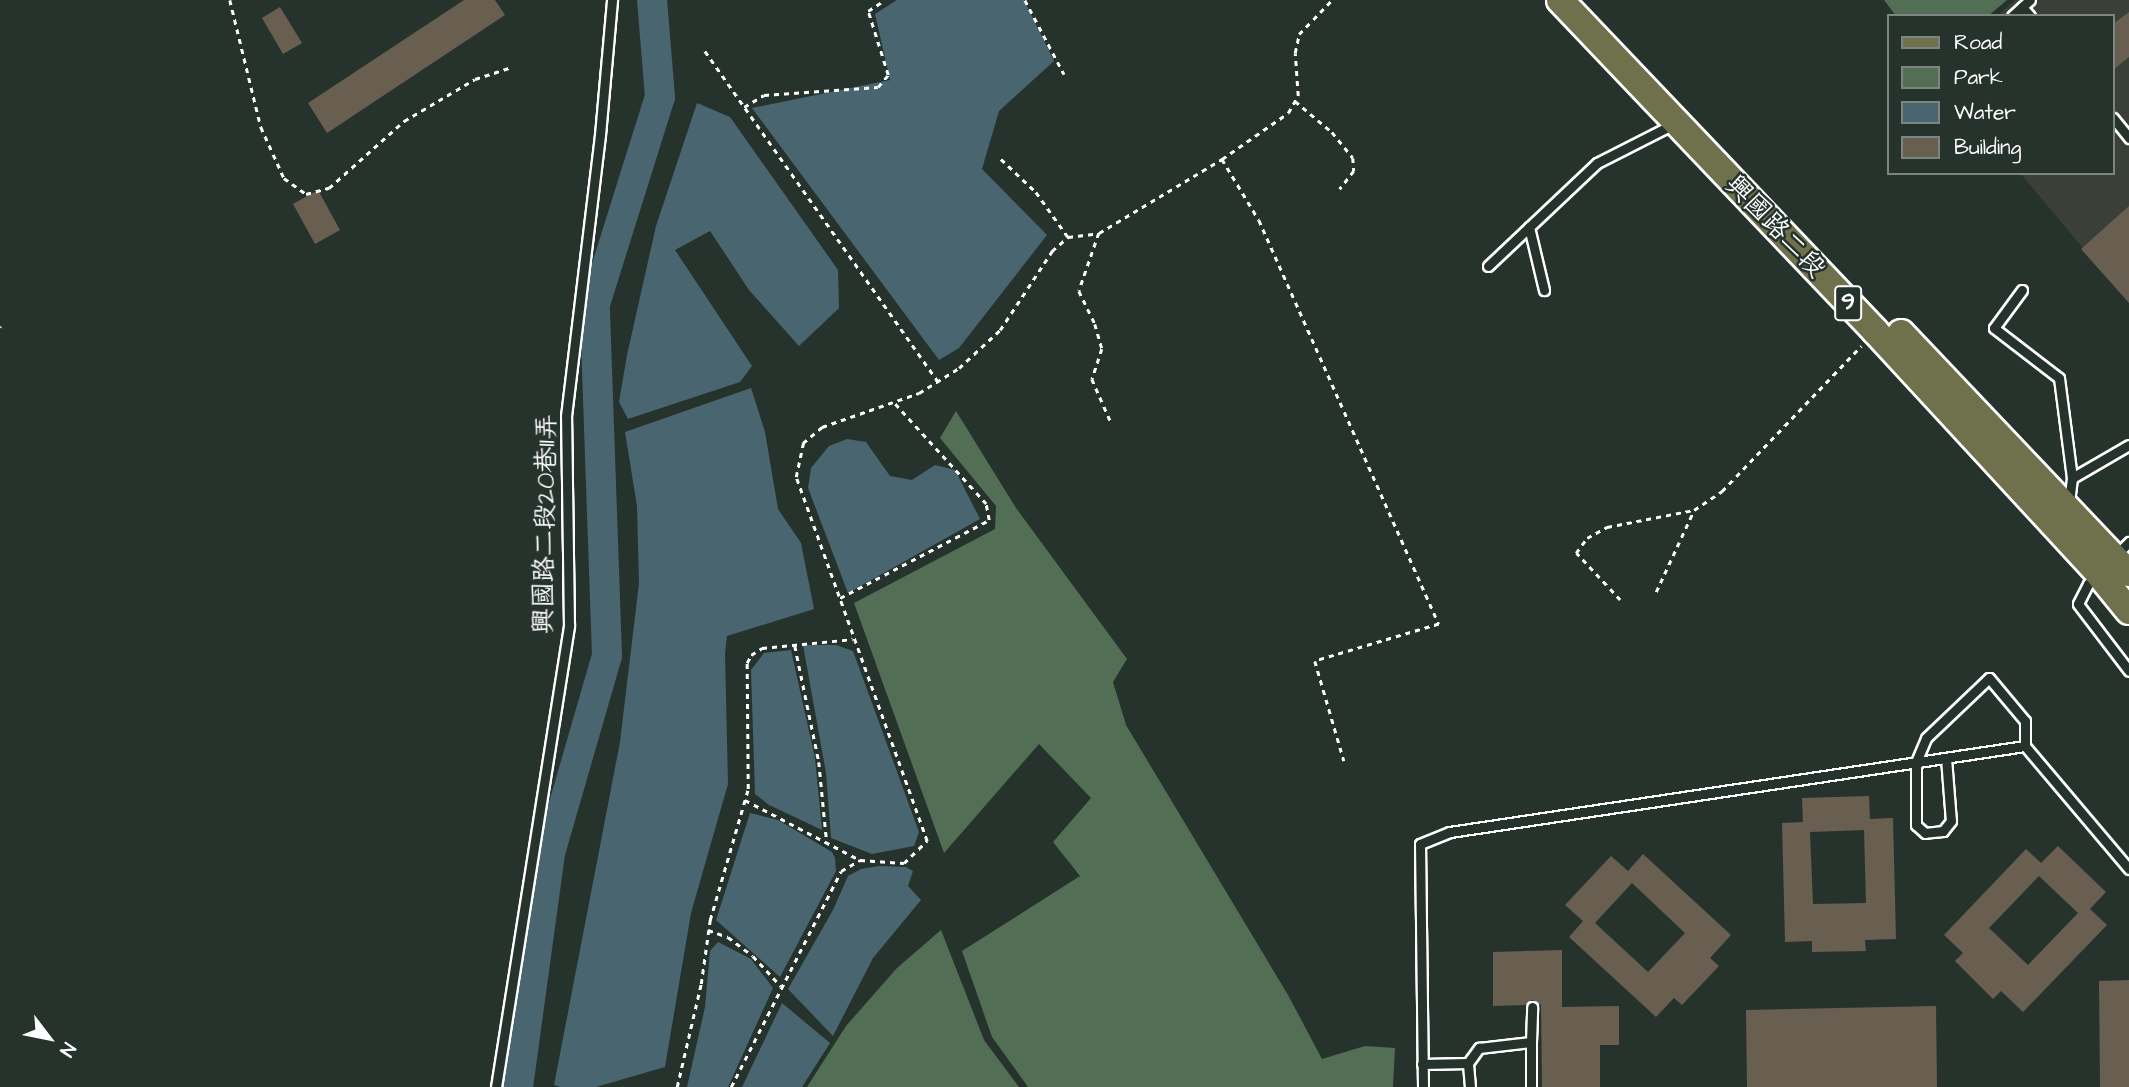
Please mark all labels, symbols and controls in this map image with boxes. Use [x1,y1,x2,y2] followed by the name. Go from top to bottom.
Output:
[1888,14,2115,175] legend
[1954,28,2002,57] text: Road
[1954,63,2003,92] text: Park
[1954,98,2016,127] text: Water
[1954,133,2021,162] text: Building
[1719,169,1831,285] street label: 興國路二段
[1834,282,1862,324] road number: 9
[528,414,564,634] street label: 興國路二段20巷11弄
[14,1003,84,1073] north arrow
[53,1037,82,1062] text: N

